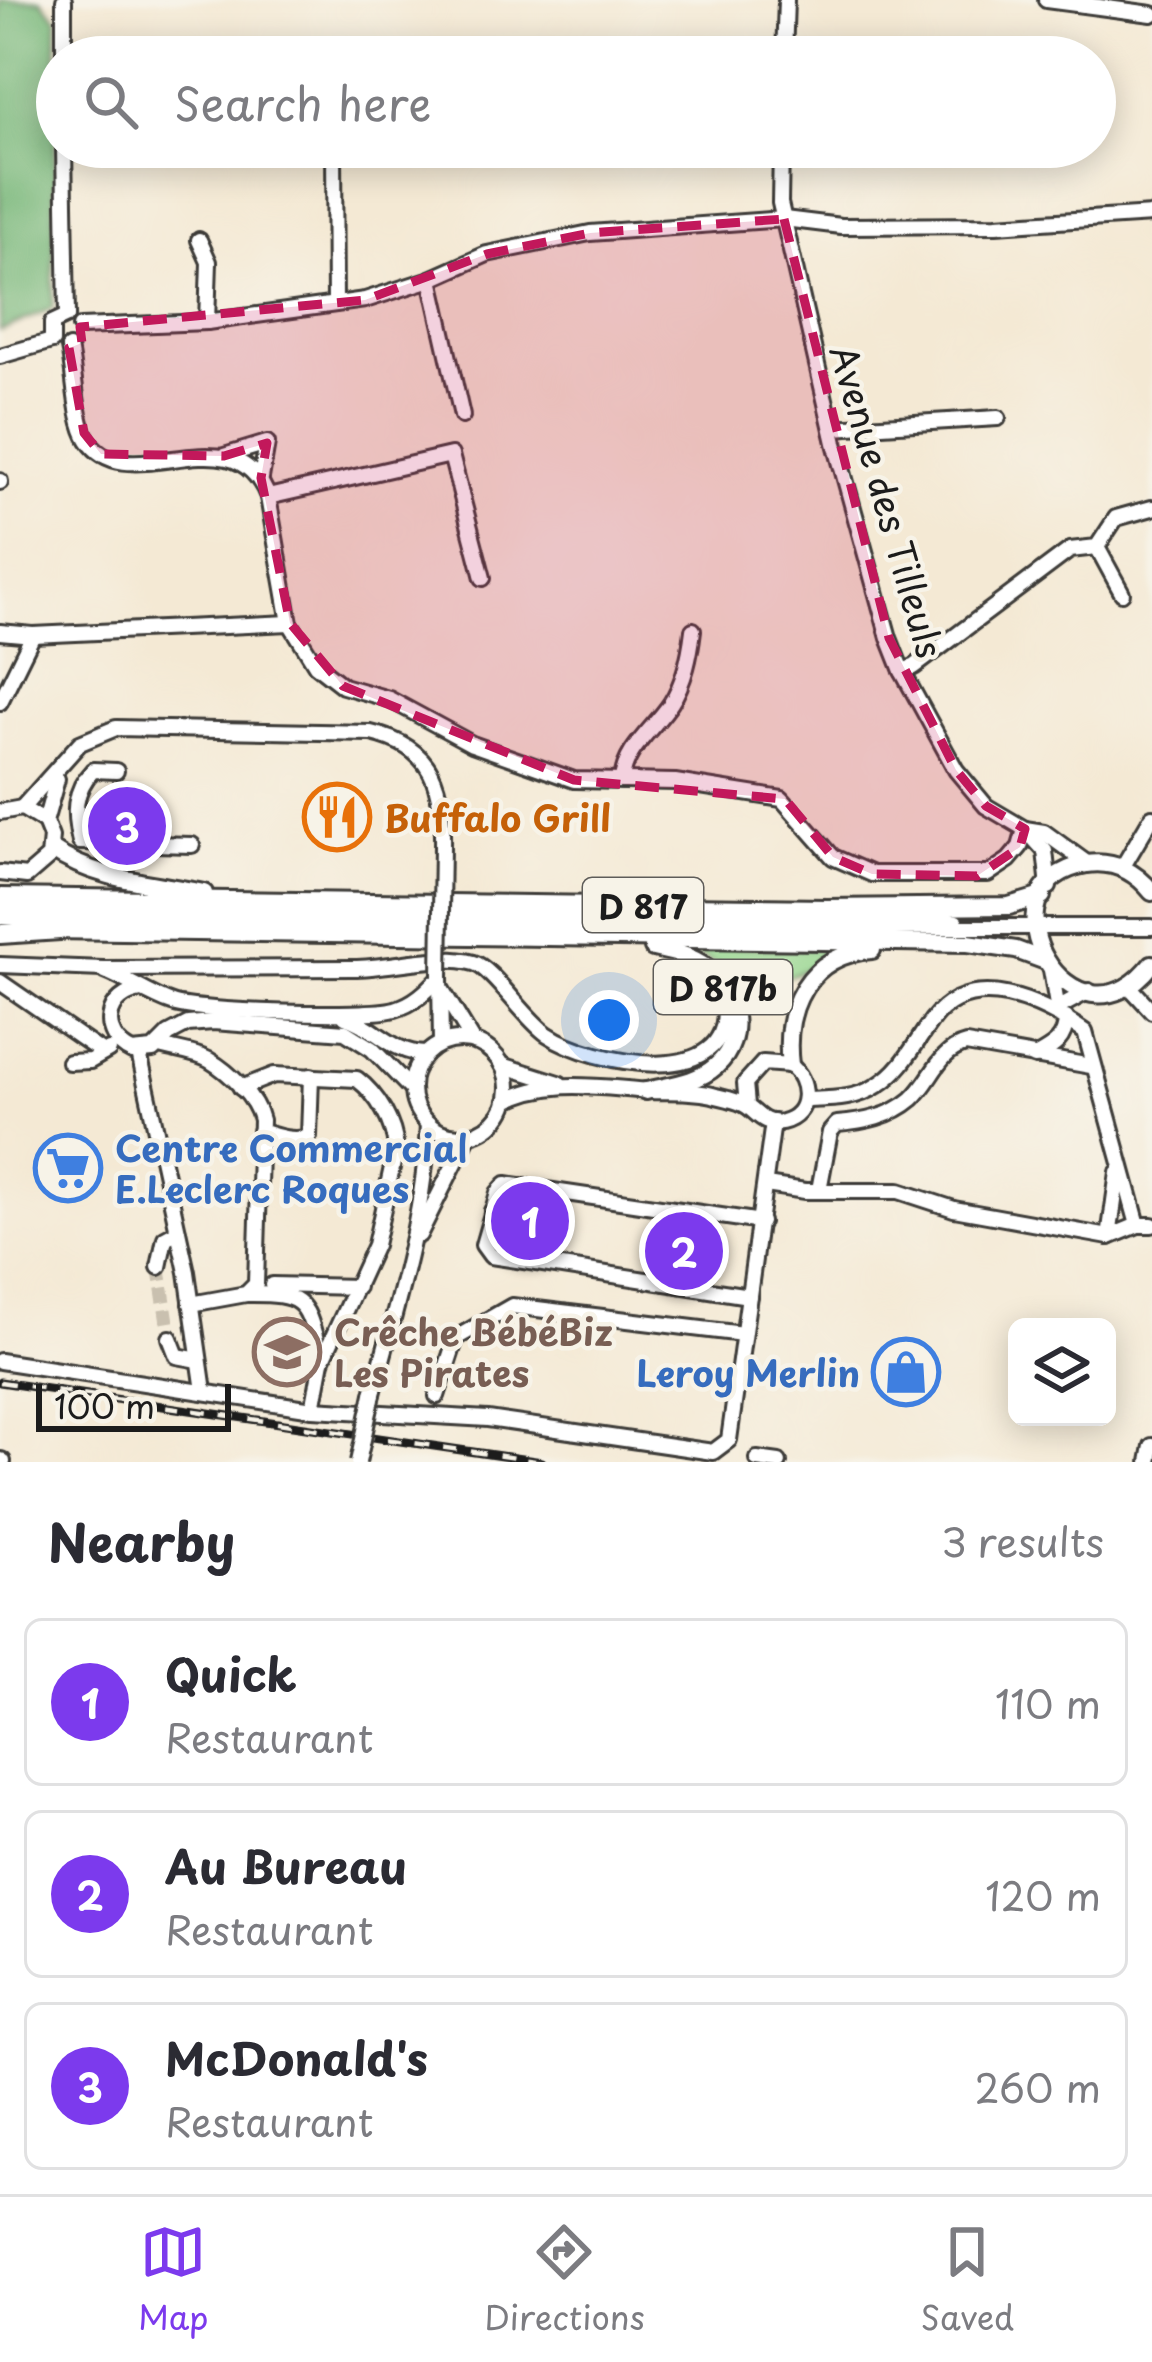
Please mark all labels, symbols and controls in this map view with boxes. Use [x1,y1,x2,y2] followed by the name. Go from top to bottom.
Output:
[36,36,1116,168] search box
[174,68,431,136] text: Search here
[78,69,144,135] icon: search
[818,338,958,664] street label: Avenue des Tilleuls
[88,781,166,871] pin: 3
[302,782,372,852] restaurant icon: Buffalo Grill
[384,790,611,844] place label: Buffalo Grill
[583,878,703,932] road number: D 817
[654,960,792,1014] road number: D 817b
[579,990,639,1050] your location
[115,1120,468,1215] place label: Centre Commercial E.Leclerc Roques
[33,1133,103,1203] supermarket icon: Centre Commercial E.Leclerc Roques
[491,1176,569,1266] pin: 1
[645,1206,723,1296] pin: 2
[334,1304,612,1399] place label: Crêche BébéBiz Les Pirates
[252,1317,322,1387] school or university icon: Crêche BébéBiz Les Pirates
[1008,1318,1116,1426] map controls
[1008,1318,1116,1426] button: layers
[871,1337,941,1407] shop icon: Leroy Merlin
[636,1345,860,1399] place label: Leroy Merlin
[36,1378,231,1431] scale bar
[54,1380,155,1430] text: 100 m
[48,1502,235,1579] text: Nearby
[941,1511,1104,1570] text: 3 results
[165,1639,297,1707] text: Quick
[81,1673,99,1732] text: 1
[995,1673,1101,1732] text: 110 m
[165,1707,373,1766] text: Restaurant
[165,1831,407,1899] text: Au Bureau
[76,1865,104,1924] text: 2
[985,1865,1101,1924] text: 120 m
[165,1899,373,1958] text: Restaurant
[165,2023,428,2091] text: McDonald's
[77,2057,103,2116] text: 3
[974,2057,1101,2116] text: 260 m
[165,2091,373,2150] text: Restaurant
[138,2219,208,2341] tab: Map
[484,2219,645,2341] tab: Directions
[920,2219,1014,2341] tab: Saved

